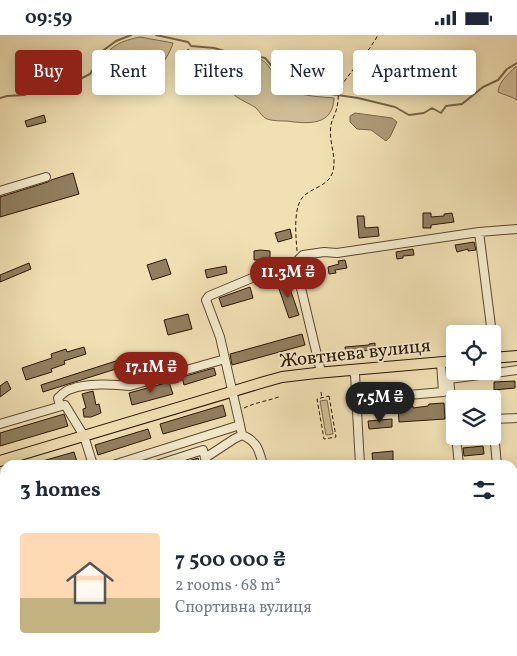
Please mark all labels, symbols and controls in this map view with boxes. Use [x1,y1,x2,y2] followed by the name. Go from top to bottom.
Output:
[25,5,72,31] text: 09:59
[15,50,82,95] chip: Buy
[92,50,165,95] chip: Rent
[175,50,261,95] chip: Filters
[271,50,343,95] chip: New
[353,50,476,95] chip: Apartment
[242,257,334,299] pin: 11.3M ₴
[261,262,315,284] text: 11.3M ₴
[446,325,501,445] map controls
[446,325,501,380] button: locate
[278,333,432,375] street label: Жовтнева вулиця
[105,351,197,394] pin: 17.1M ₴
[125,357,177,379] text: 17.1M ₴
[339,381,421,424] pin: 7.5M ₴
[357,387,403,409] text: 7.5M ₴
[446,390,501,445] button: layers
[20,476,101,505] text: 3 homes
[470,476,498,504] icon: filters
[175,546,286,575] text: 7 500 000 ₴
[60,553,120,613] icon: home
[175,575,281,597] text: 2 rooms · 68 m²
[175,597,312,619] text: Спортивна вулиця

